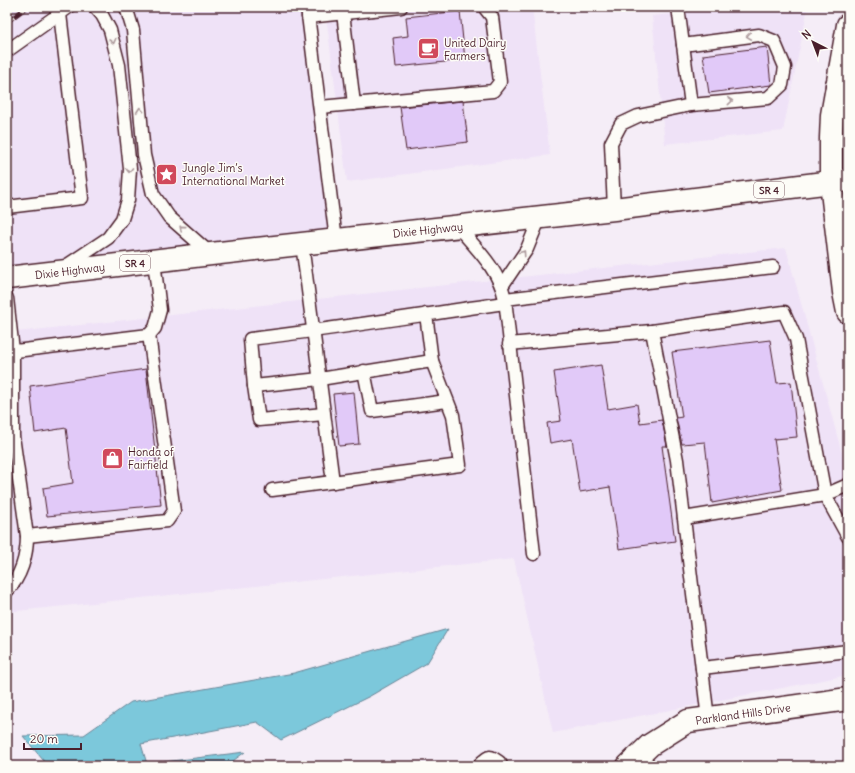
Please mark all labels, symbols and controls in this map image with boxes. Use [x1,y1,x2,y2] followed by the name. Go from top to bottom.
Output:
[793,22,833,62] north arrow
[799,27,814,42] text: N
[745,32,752,41] one-way arrow
[416,36,442,62] cafe icon: United Dairy Farmers
[444,36,506,63] place label: United Dairy Farmers
[108,37,117,44] one-way arrow
[727,97,733,106] one-way arrow
[136,107,145,113] one-way arrow
[154,161,180,187] place icon: Jungle Jim’s International Market
[182,161,285,188] place label: Jungle Jim’s International Market
[125,167,133,173] one-way arrow
[754,182,784,198] road number: SR 4
[392,219,464,241] street label: Dixie Highway
[179,225,187,232] one-way arrow
[519,250,526,257] one-way arrow
[120,255,150,271] road number: SR 4
[34,260,106,282] street label: Dixie Highway
[100,445,126,471] shop icon: Honda of Fairfield
[128,445,174,472] place label: Honda of Fairfield
[695,700,792,728] street label: Parkland Hills Drive
[24,725,81,751] scale bar
[30,731,58,746] text: 20 m

